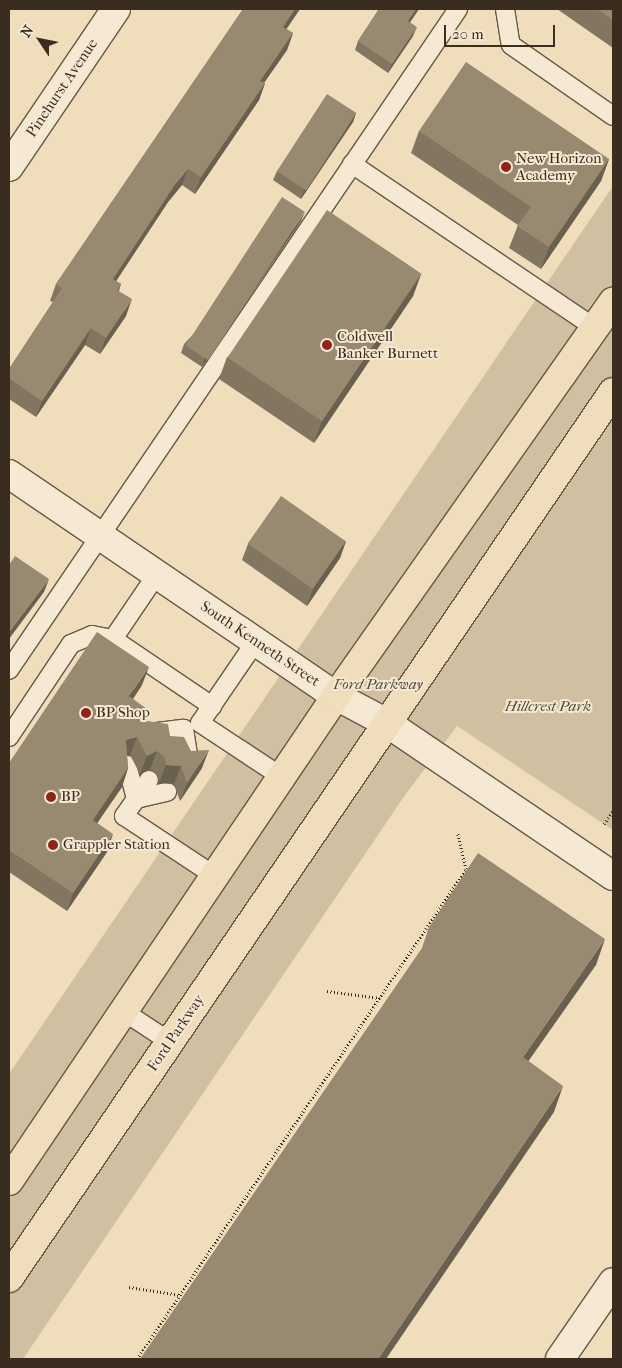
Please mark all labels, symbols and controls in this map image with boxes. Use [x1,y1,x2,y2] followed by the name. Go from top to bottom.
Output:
[15,15,65,65] north arrow
[447,15,558,47] scale bar
[17,22,37,40] text: N
[452,25,484,43] text: 20 m
[22,35,102,141] street label: Pinehurst Avenue
[516,149,602,184] place label: New Horizon Academy
[500,161,512,173] marker: New Horizon Academy
[337,327,438,362] place label: Coldwell Banker Burnett
[321,339,333,351] marker: Coldwell Banker Burnett
[197,597,323,691] street label: South Kenneth Street
[333,676,423,694] park label: Ford Parkway
[505,698,591,716] park label: Hillcrest Park
[96,704,150,722] place label: BP Shop
[80,707,92,719] marker: BP Shop
[61,788,80,806] place label: BP
[45,791,57,803] marker: BP
[63,836,170,854] place label: Grappler Station
[47,839,59,851] marker: Grappler Station
[144,991,208,1075] street label: Ford Parkway

